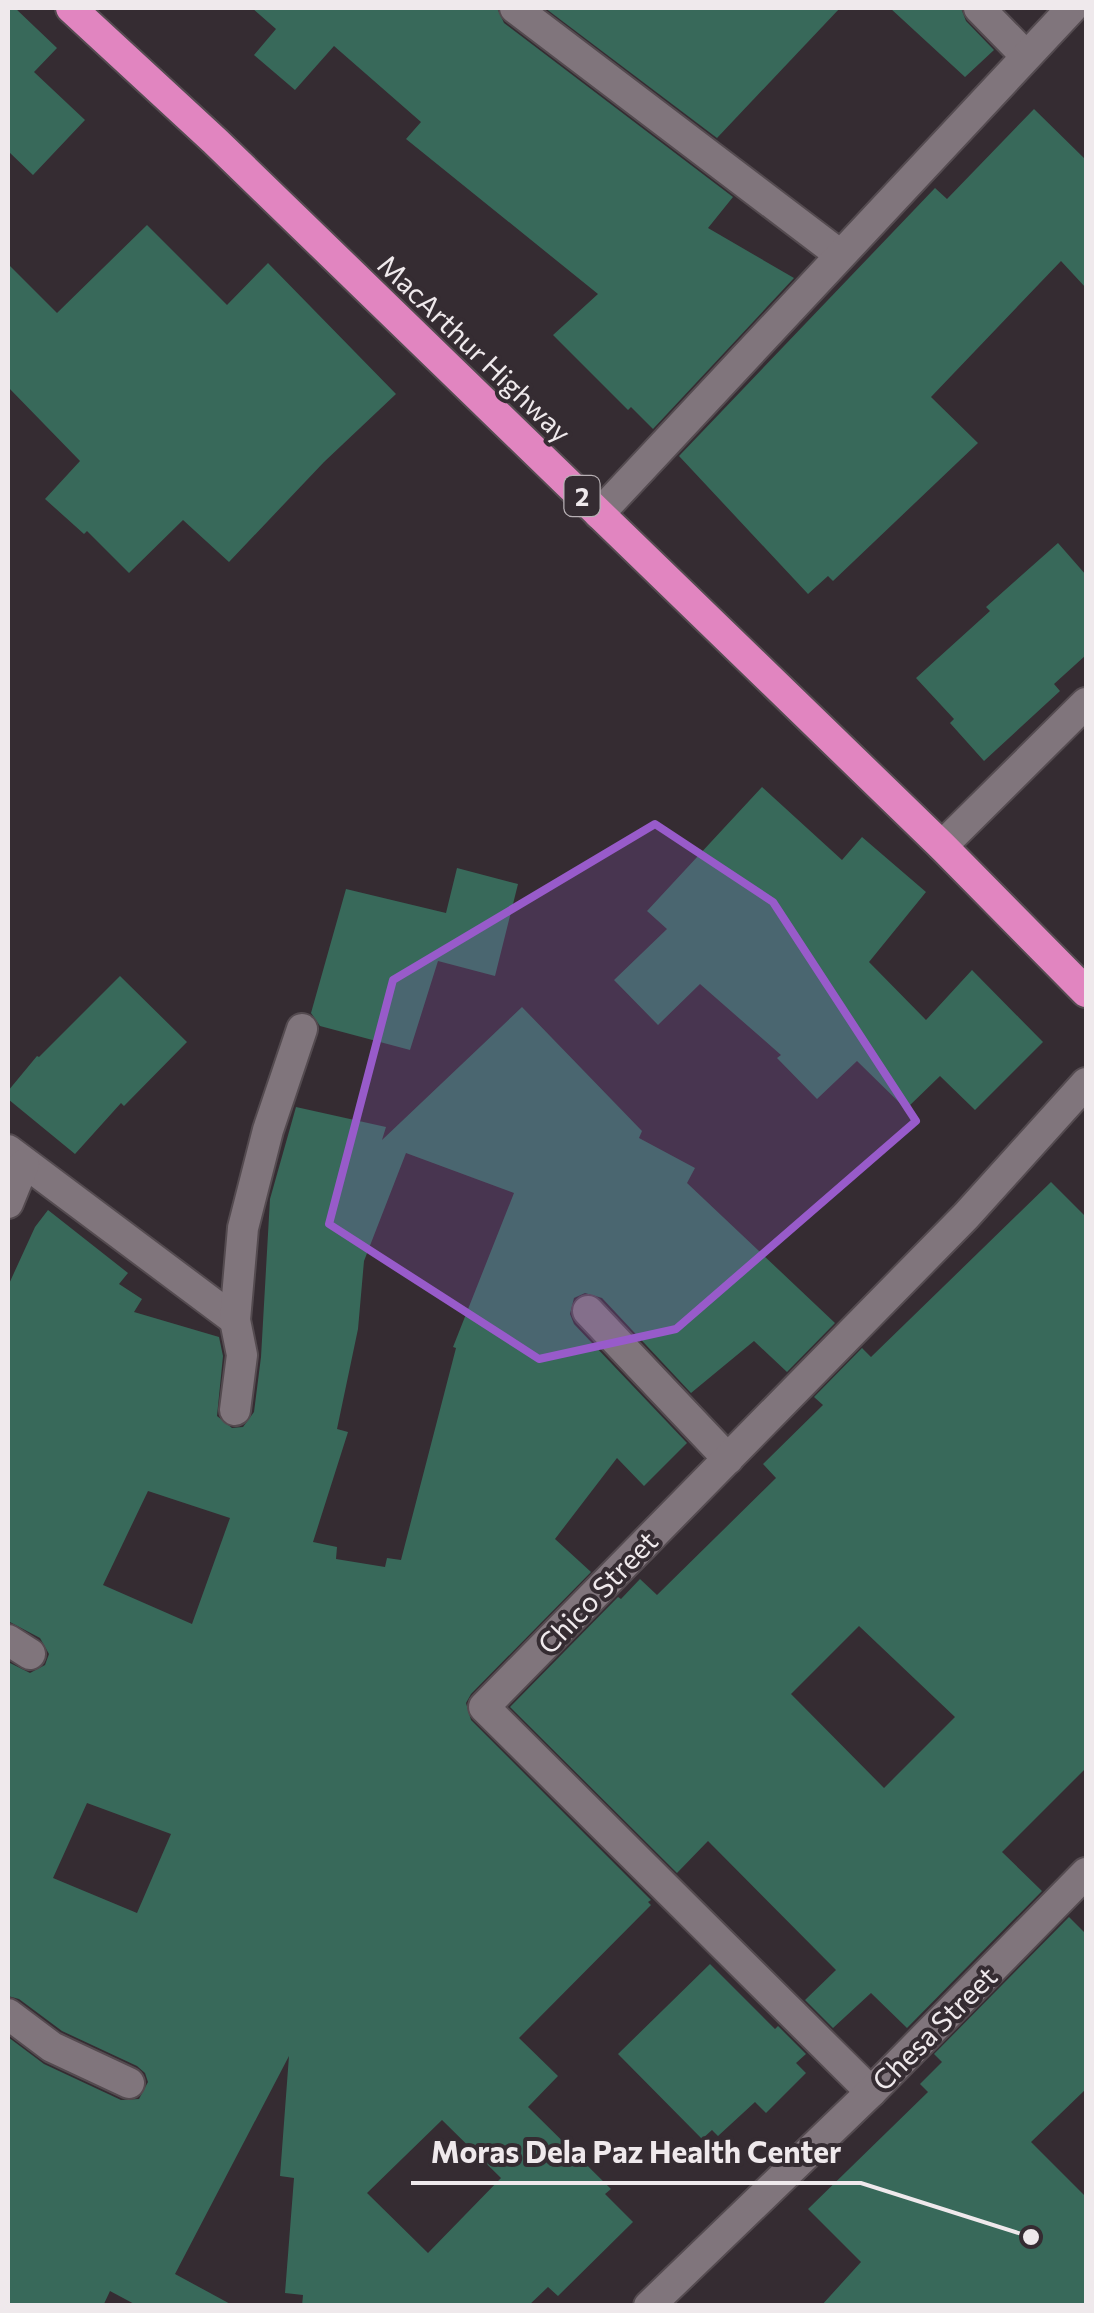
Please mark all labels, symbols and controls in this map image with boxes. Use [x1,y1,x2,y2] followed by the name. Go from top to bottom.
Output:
[371,247,579,449] street label: MacArthur Highway
[564,476,600,516] road number: 2
[530,1524,664,1660] street label: Chico Street
[865,1959,1003,2097] street label: Chesa Street
[411,2123,861,2183] callout: Moras Dela Paz Health Center
[431,2132,841,2169] text: Moras Dela Paz Health Center

